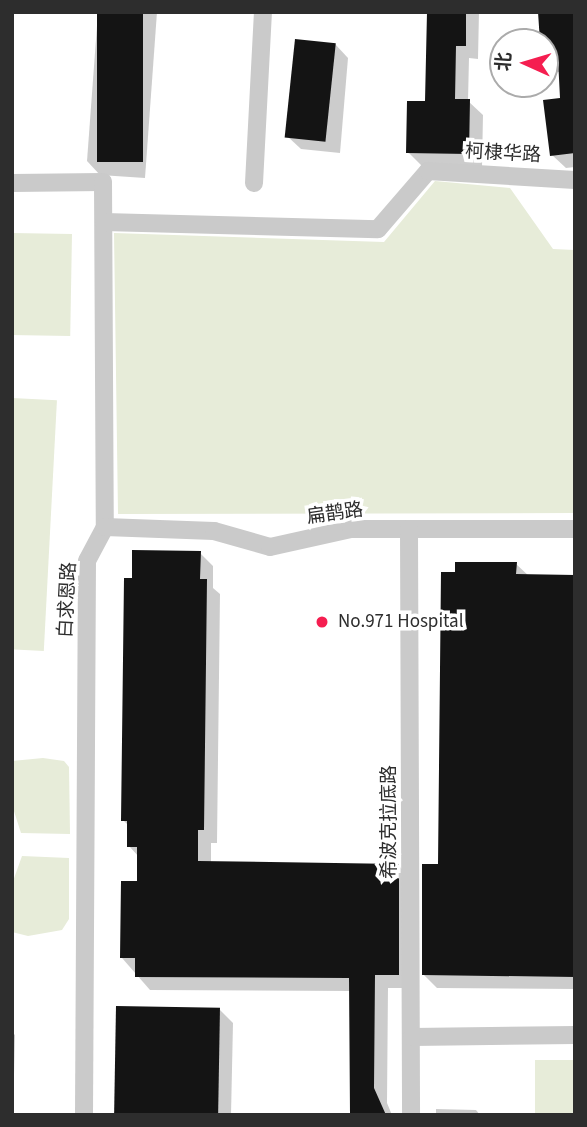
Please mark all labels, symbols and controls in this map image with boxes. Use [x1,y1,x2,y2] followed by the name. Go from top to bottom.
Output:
[489,28,559,98] north arrow
[490,51,519,72] text: 北
[464,141,542,167] street label: 柯棣华路
[305,499,365,529] street label: 扁鹊路
[55,561,81,639] street label: 白求恩路
[338,611,464,633] place label: No.971 Hospital
[312,612,332,632] marker: No.971 Hospital
[379,765,401,879] street label: 希波克拉底路

